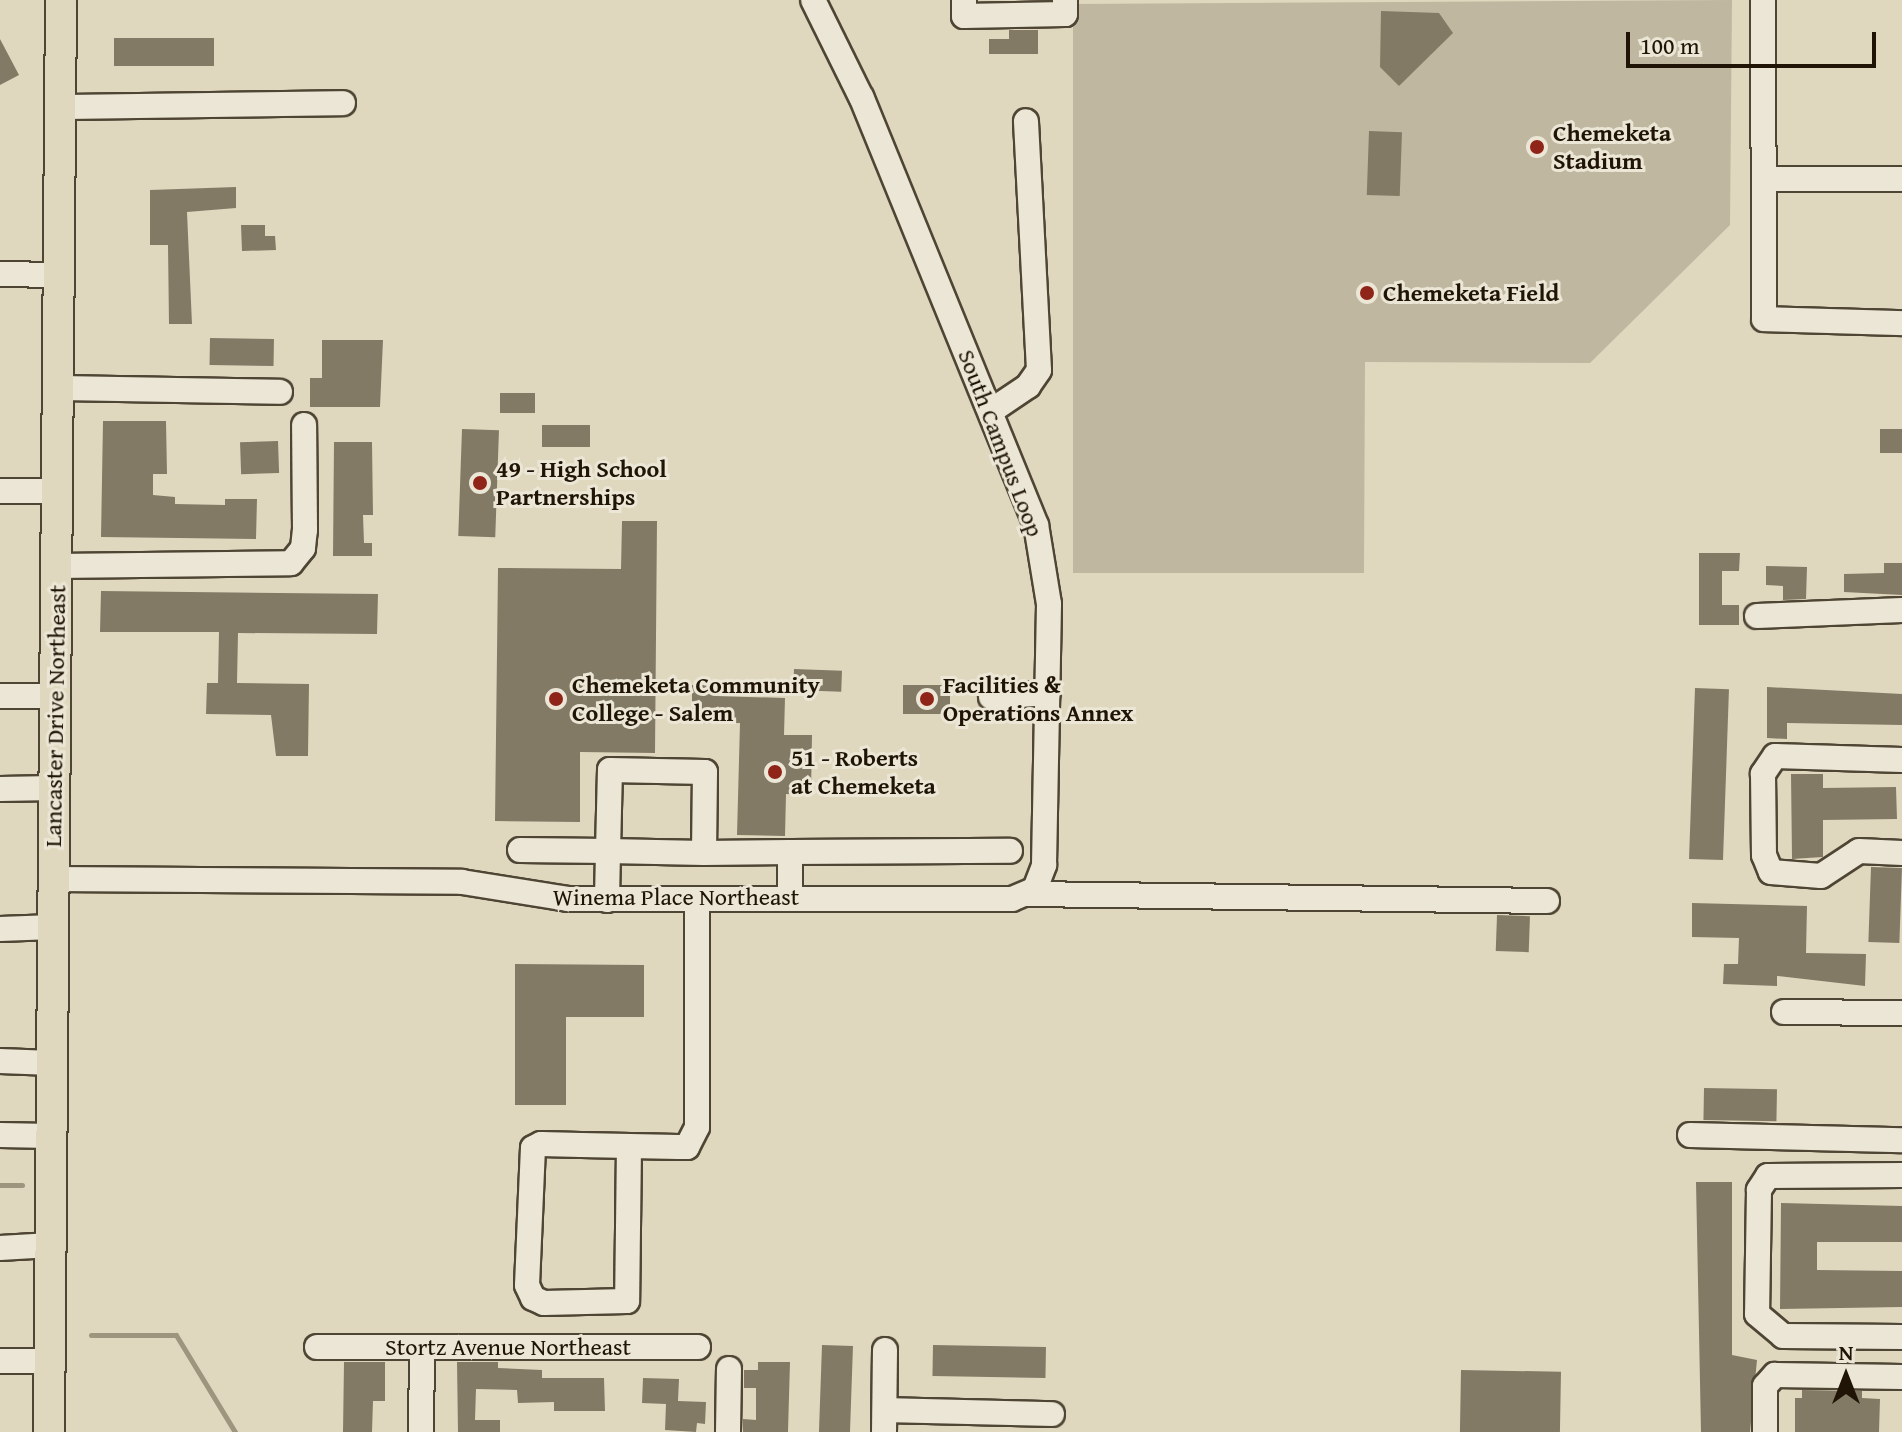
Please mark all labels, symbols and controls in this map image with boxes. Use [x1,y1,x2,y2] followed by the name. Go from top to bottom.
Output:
[1630,16,1880,66] scale bar
[1640,28,1700,63] text: 100 m
[1553,119,1671,175] place label: Chemeketa Stadium
[1528,138,1546,156] marker: Chemeketa Stadium
[1383,279,1559,307] place label: Chemeketa Field
[1358,284,1376,302] marker: Chemeketa Field
[952,345,1050,541] street label: South Campus Loop
[496,455,667,511] place label: 49 - High School Partnerships
[471,474,489,492] marker: 49 - High School Partnerships
[38,585,72,847] street label: Lancaster Drive Northeast
[572,671,820,727] place label: Chemeketa Community College - Salem
[943,671,1134,727] place label: Facilities & Operations Annex
[547,690,565,708] marker: Chemeketa Community College - Salem
[918,690,936,708] marker: Facilities & Operations Annex
[791,744,936,800] place label: 51 - Roberts at Chemeketa
[766,763,784,781] marker: 51 - Roberts at Chemeketa
[553,883,799,911] street label: Winema Place Northeast
[385,1333,631,1361] street label: Stortz Avenue Northeast
[1806,1336,1886,1416] north arrow
[1839,1336,1853,1368] text: N

